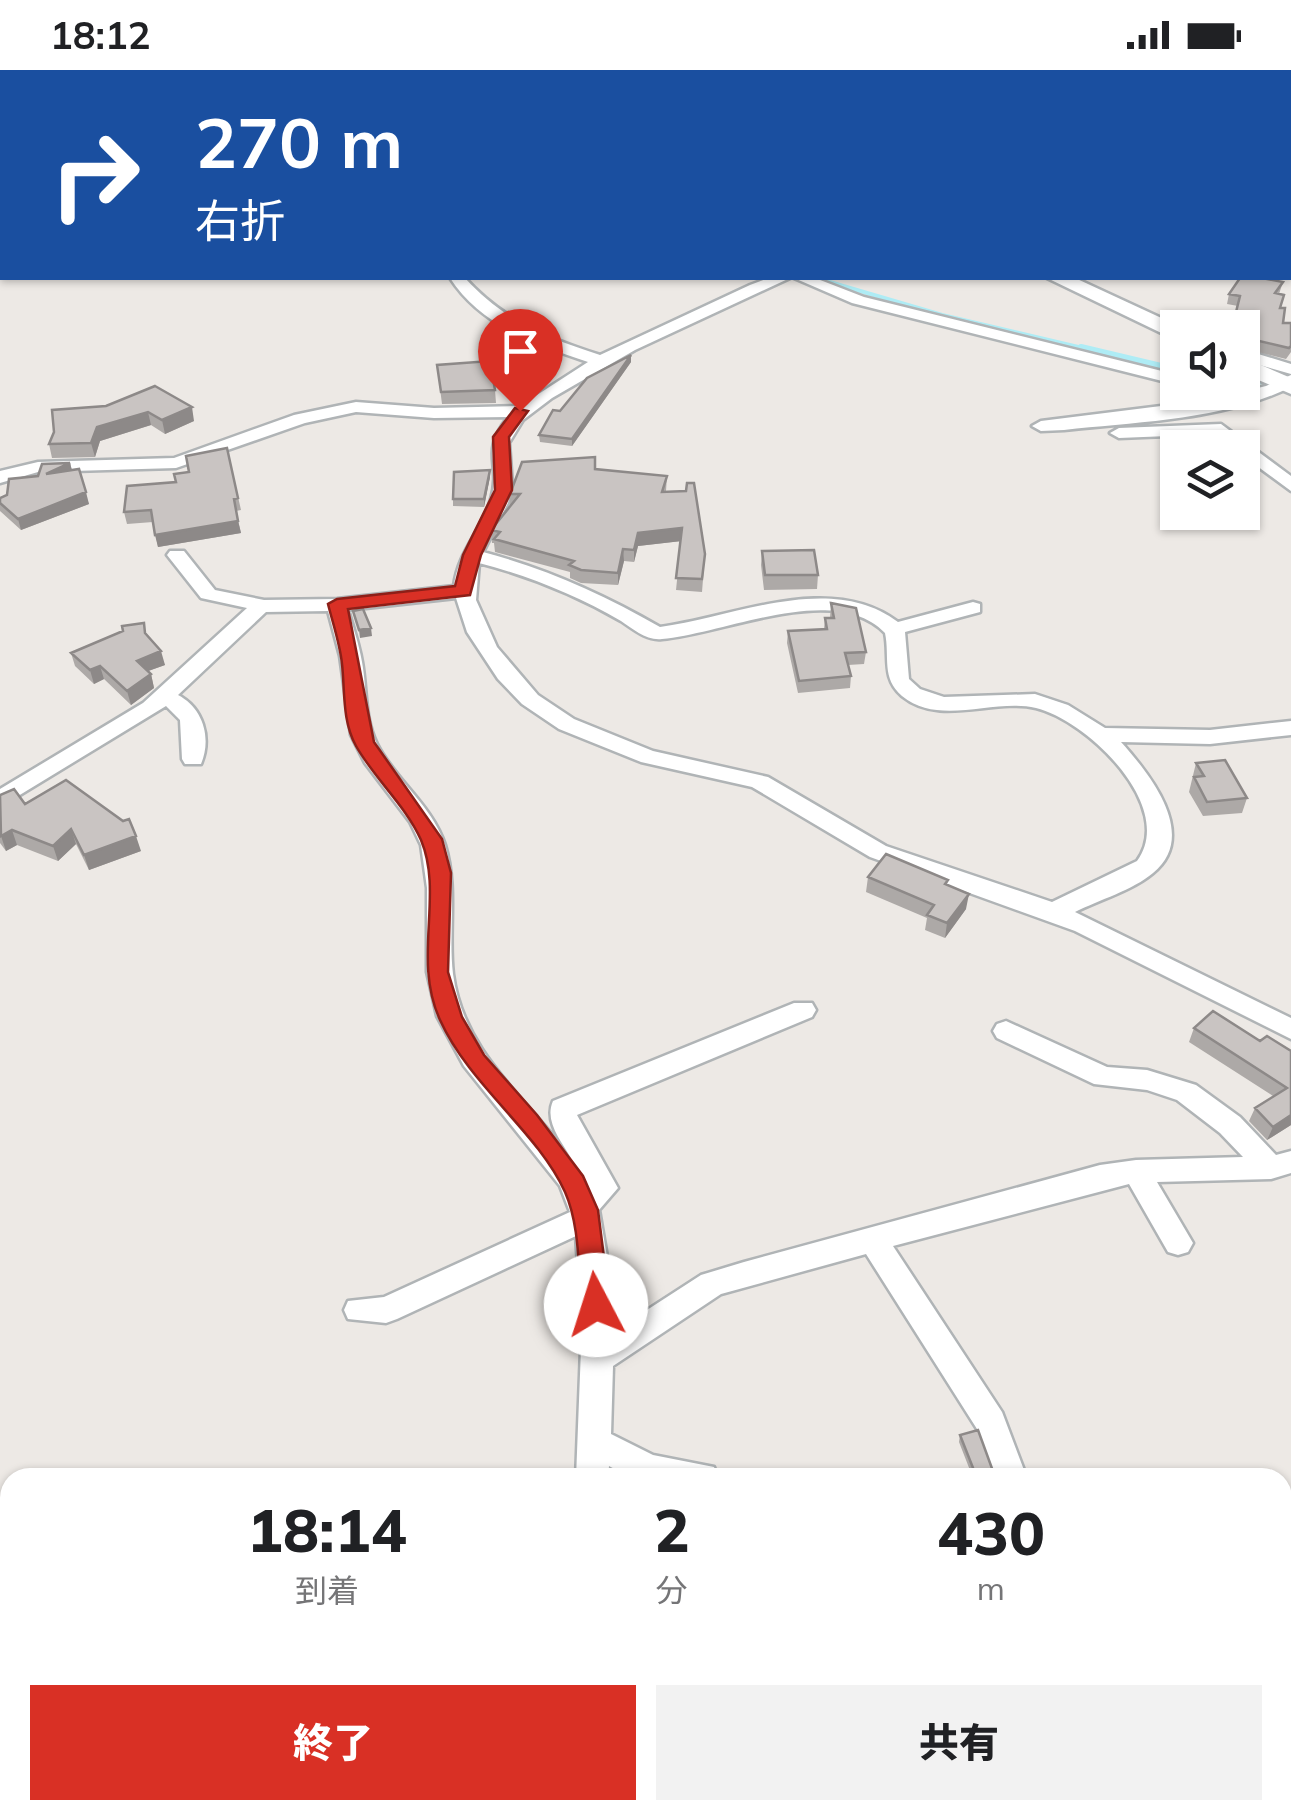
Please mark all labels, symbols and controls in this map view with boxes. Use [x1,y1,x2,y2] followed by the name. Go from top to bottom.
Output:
[50,11,151,59] text: 18:12
[195,98,403,186] text: 270 m
[30,110,160,240] icon: right
[195,192,285,248] text: 右折
[478,309,563,412] pin
[1160,310,1260,530] map controls
[1160,310,1260,410] button: sound
[493,324,548,379] icon: arrive
[1160,430,1260,530] button: layers
[544,1253,648,1357] position arrow
[247,1492,407,1567] text: 18:14
[654,1492,690,1567] text: 2
[937,1495,1045,1570] text: 430
[977,1568,1005,1608] text: m
[295,1570,359,1610] text: 到着
[656,1570,688,1610] text: 分
[30,1685,636,1800] button: 終了
[656,1685,1262,1800] button: 共有

